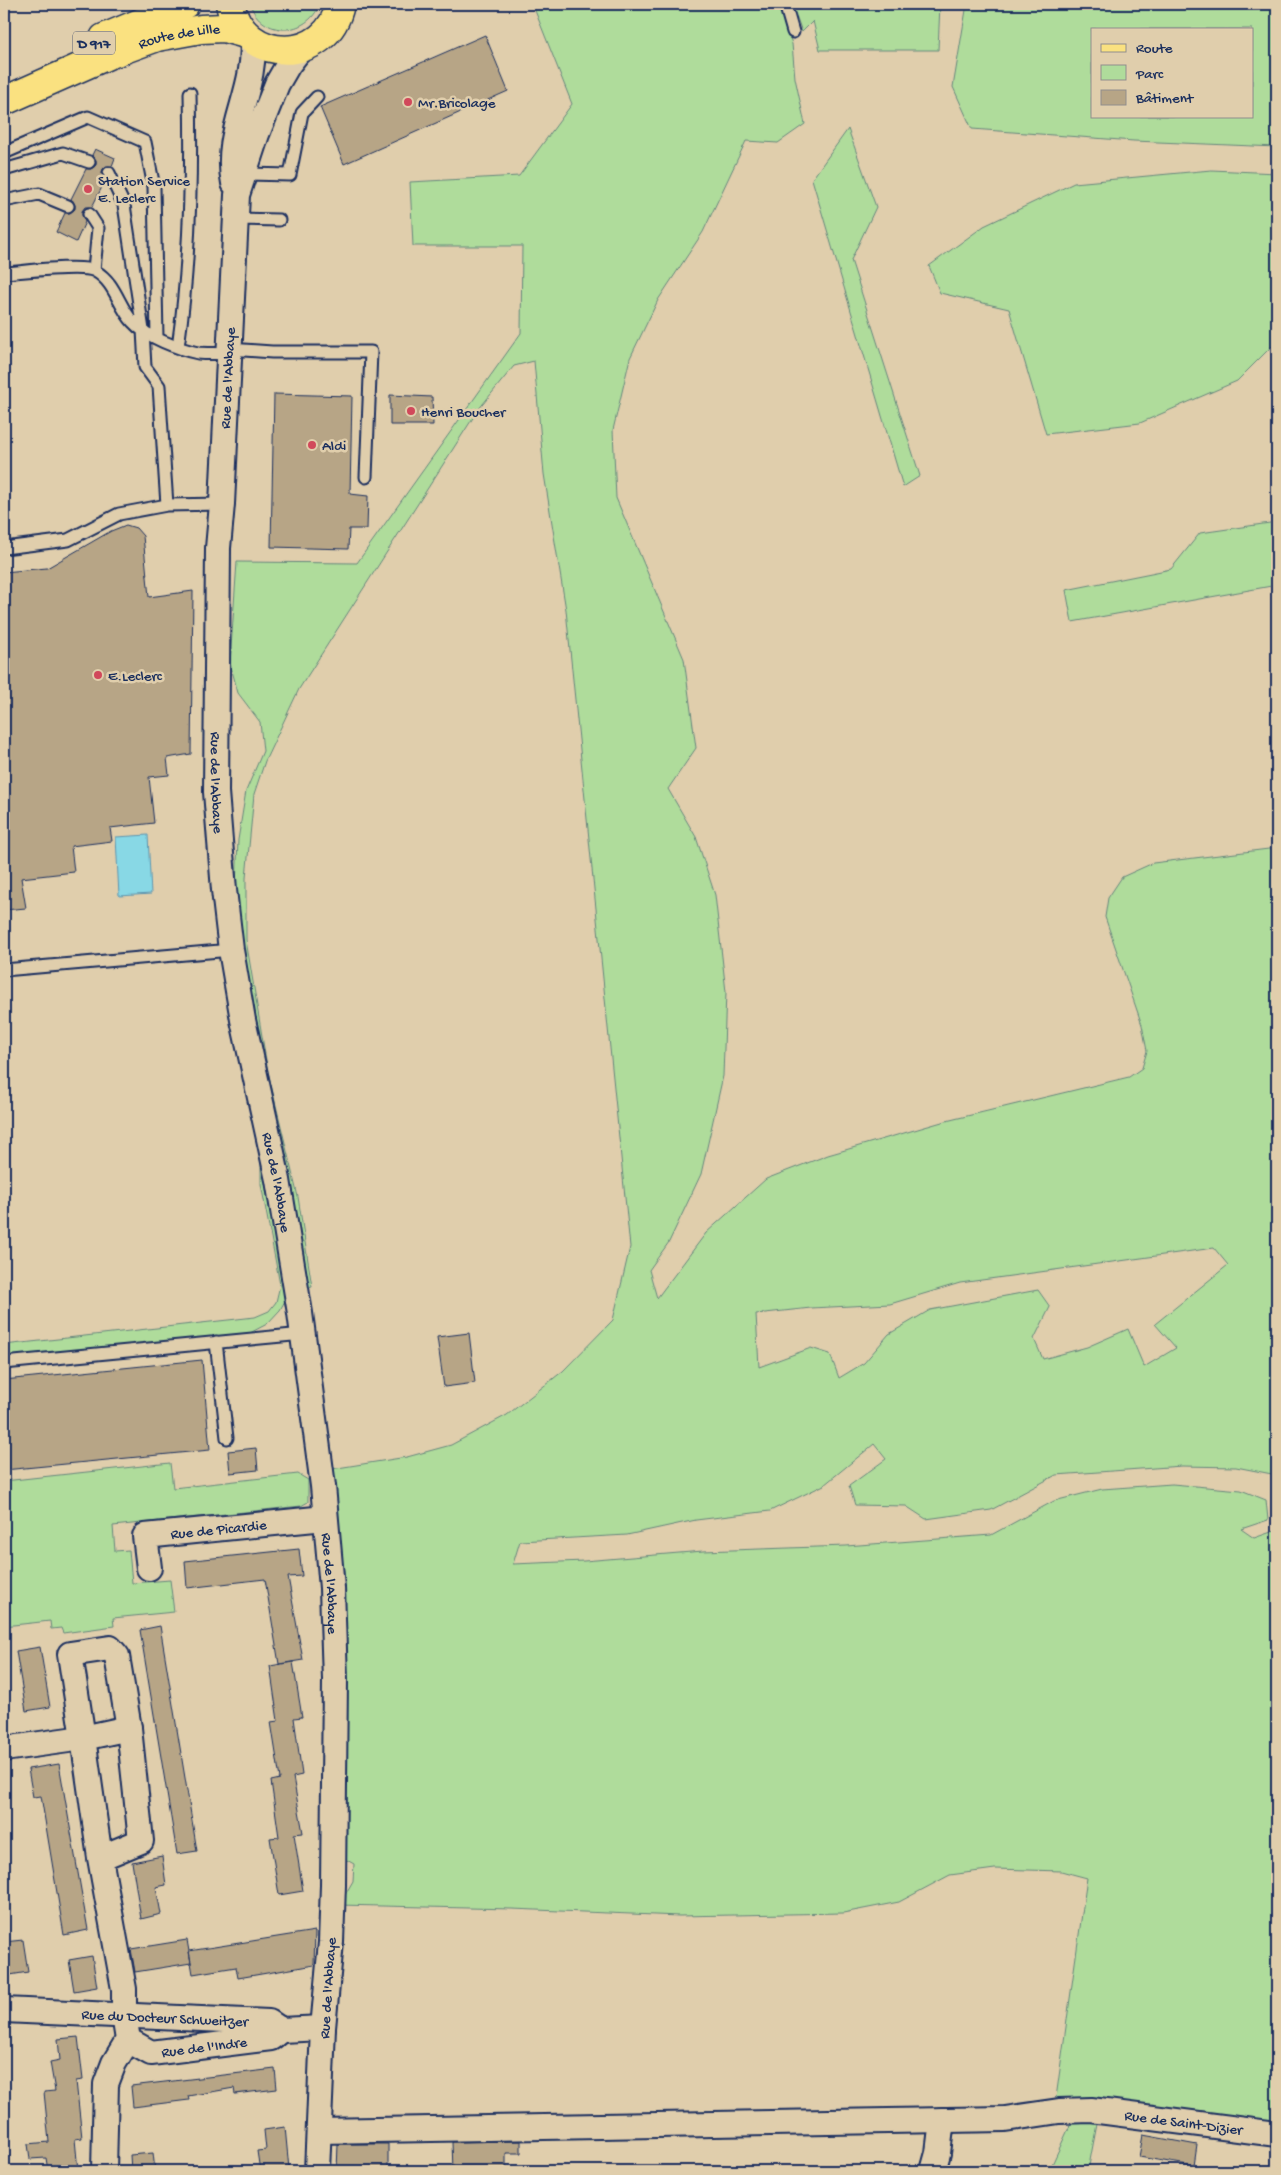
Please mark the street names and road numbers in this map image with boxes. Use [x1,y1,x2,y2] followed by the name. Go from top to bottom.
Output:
[136,21,221,54] street label: Route de Lille
[73,32,115,54] road number: D 917
[217,327,241,429] street label: Rue de l'Abbaye
[205,732,226,834] street label: Rue de l'Abbaye
[257,1131,294,1234] street label: Rue de l'Abbaye
[170,1517,268,1544] street label: Rue de Picardie
[316,1532,341,1635] street label: Rue de l'Abbaye
[316,1937,342,2039] street label: Rue de l'Abbaye
[81,2007,250,2032] street label: Rue du Docteur Schweitzer
[161,2034,248,2063] street label: Rue de l'Indre
[1123,2107,1245,2141] street label: Rue de Saint-Dizier

